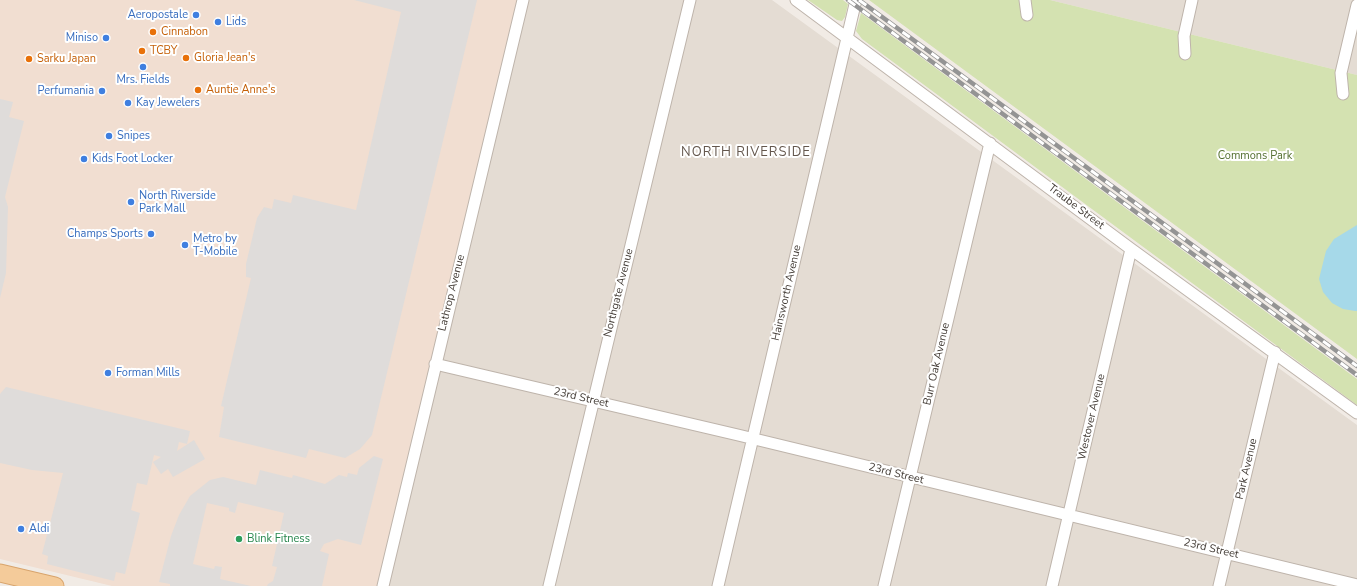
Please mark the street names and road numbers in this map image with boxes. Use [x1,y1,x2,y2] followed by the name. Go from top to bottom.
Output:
[1045,182,1107,232] street label: Traube Street
[770,244,804,342] street label: Hainsworth Avenue
[602,247,636,339] street label: Northgate Avenue
[436,253,468,333] street label: Lathrop Avenue
[921,321,953,407] street label: Burr Oak Avenue
[1076,373,1108,461] street label: Westover Avenue
[552,385,610,411] street label: 23rd Street
[1234,437,1260,501] street label: Park Avenue
[867,461,925,487] street label: 23rd Street
[1182,536,1240,562] street label: 23rd Street

